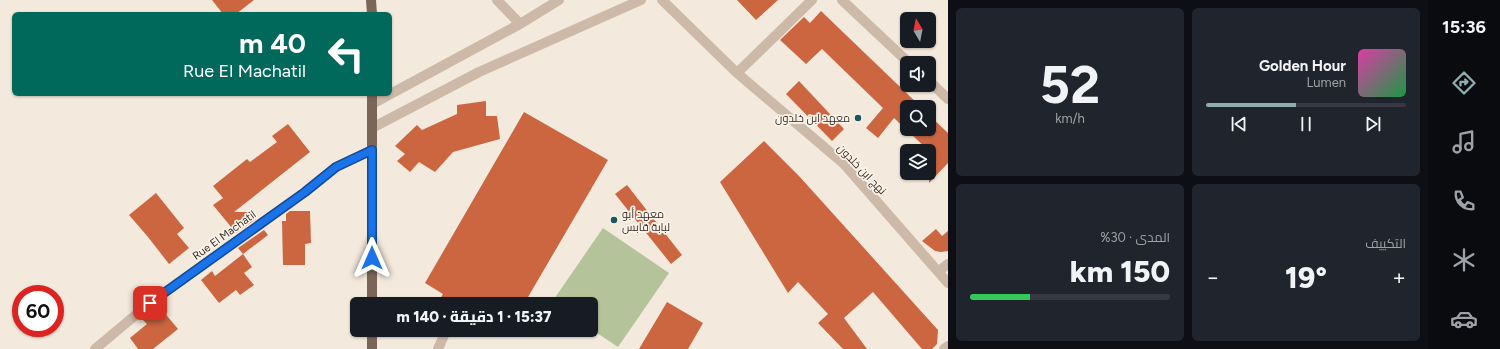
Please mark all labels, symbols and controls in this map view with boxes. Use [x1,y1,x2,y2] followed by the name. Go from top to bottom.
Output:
[900,12,936,48] north arrow
[900,12,936,180] map controls
[1442,16,1486,38] text: 15:36
[239,26,306,60] text: 40 m
[320,28,372,80] icon: left
[1040,54,1100,116] text: 52
[900,56,936,92] button: sound
[1259,57,1346,75] text: Golden Hour
[183,60,306,82] text: Rue El Machatil
[1450,69,1478,97] icon: directions
[1307,75,1346,90] text: Lumen
[900,100,936,136] button: search
[1055,111,1085,126] text: km/h
[775,112,850,125] place label: معهد ابن خلدون
[853,113,863,123] marker: معهد ابن خلدون
[1228,113,1250,135] icon: previous
[1295,113,1317,135] icon: pause
[1362,113,1384,135] icon: next
[1450,128,1478,156] icon: music
[834,142,889,198] street label: نهج ابن خلدون
[900,144,936,180] button: layers
[1450,187,1478,215] icon: phone
[622,207,670,234] place label: معهد أبو لبابة قابس
[190,208,259,263] street label: Rue El Machatil
[609,215,619,225] marker: معهد أبو لبابة قابس
[1100,230,1170,245] text: المدى · 30%
[1365,236,1406,251] text: التكييف
[351,237,393,279] position arrow
[1450,246,1478,274] icon: climate
[1070,253,1170,290] text: 150 km
[1285,259,1327,296] text: 19°
[1206,264,1220,291] text: −
[1392,264,1406,291] text: +
[12,285,64,337] speed limit sign: 60
[133,286,167,320] pin
[139,292,161,314] icon: arrive
[1450,305,1478,333] icon: car
[397,308,551,326] text: 15:37 · 1 دقيقة · 140 m

